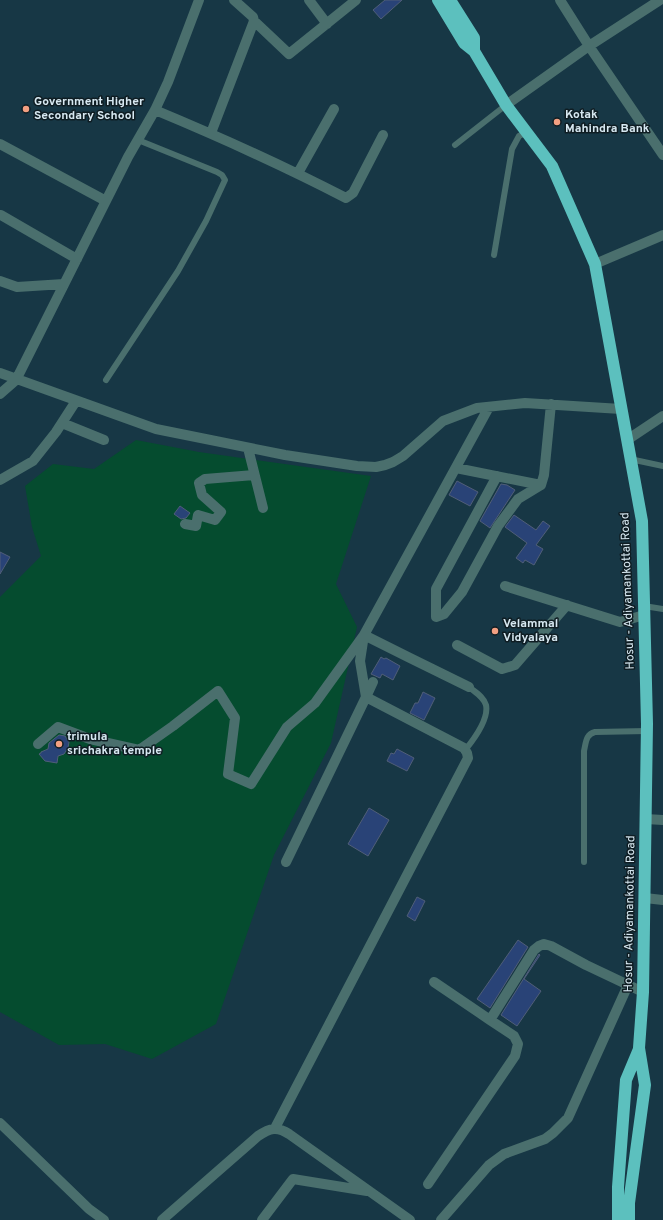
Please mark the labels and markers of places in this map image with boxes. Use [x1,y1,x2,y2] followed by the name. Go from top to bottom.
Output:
[34,94,144,124] place label: Government Higher Secondary School
[21,104,31,114] marker: Government Higher Secondary School
[565,107,650,137] place label: Kotak Mahindra Bank
[552,117,562,127] marker: Kotak Mahindra Bank
[503,616,558,646] place label: Velammal Vidyalaya
[490,626,500,636] marker: Velammal Vidyalaya
[67,729,162,759] place label: trimula srichakra temple
[54,739,64,749] marker: trimula srichakra temple

